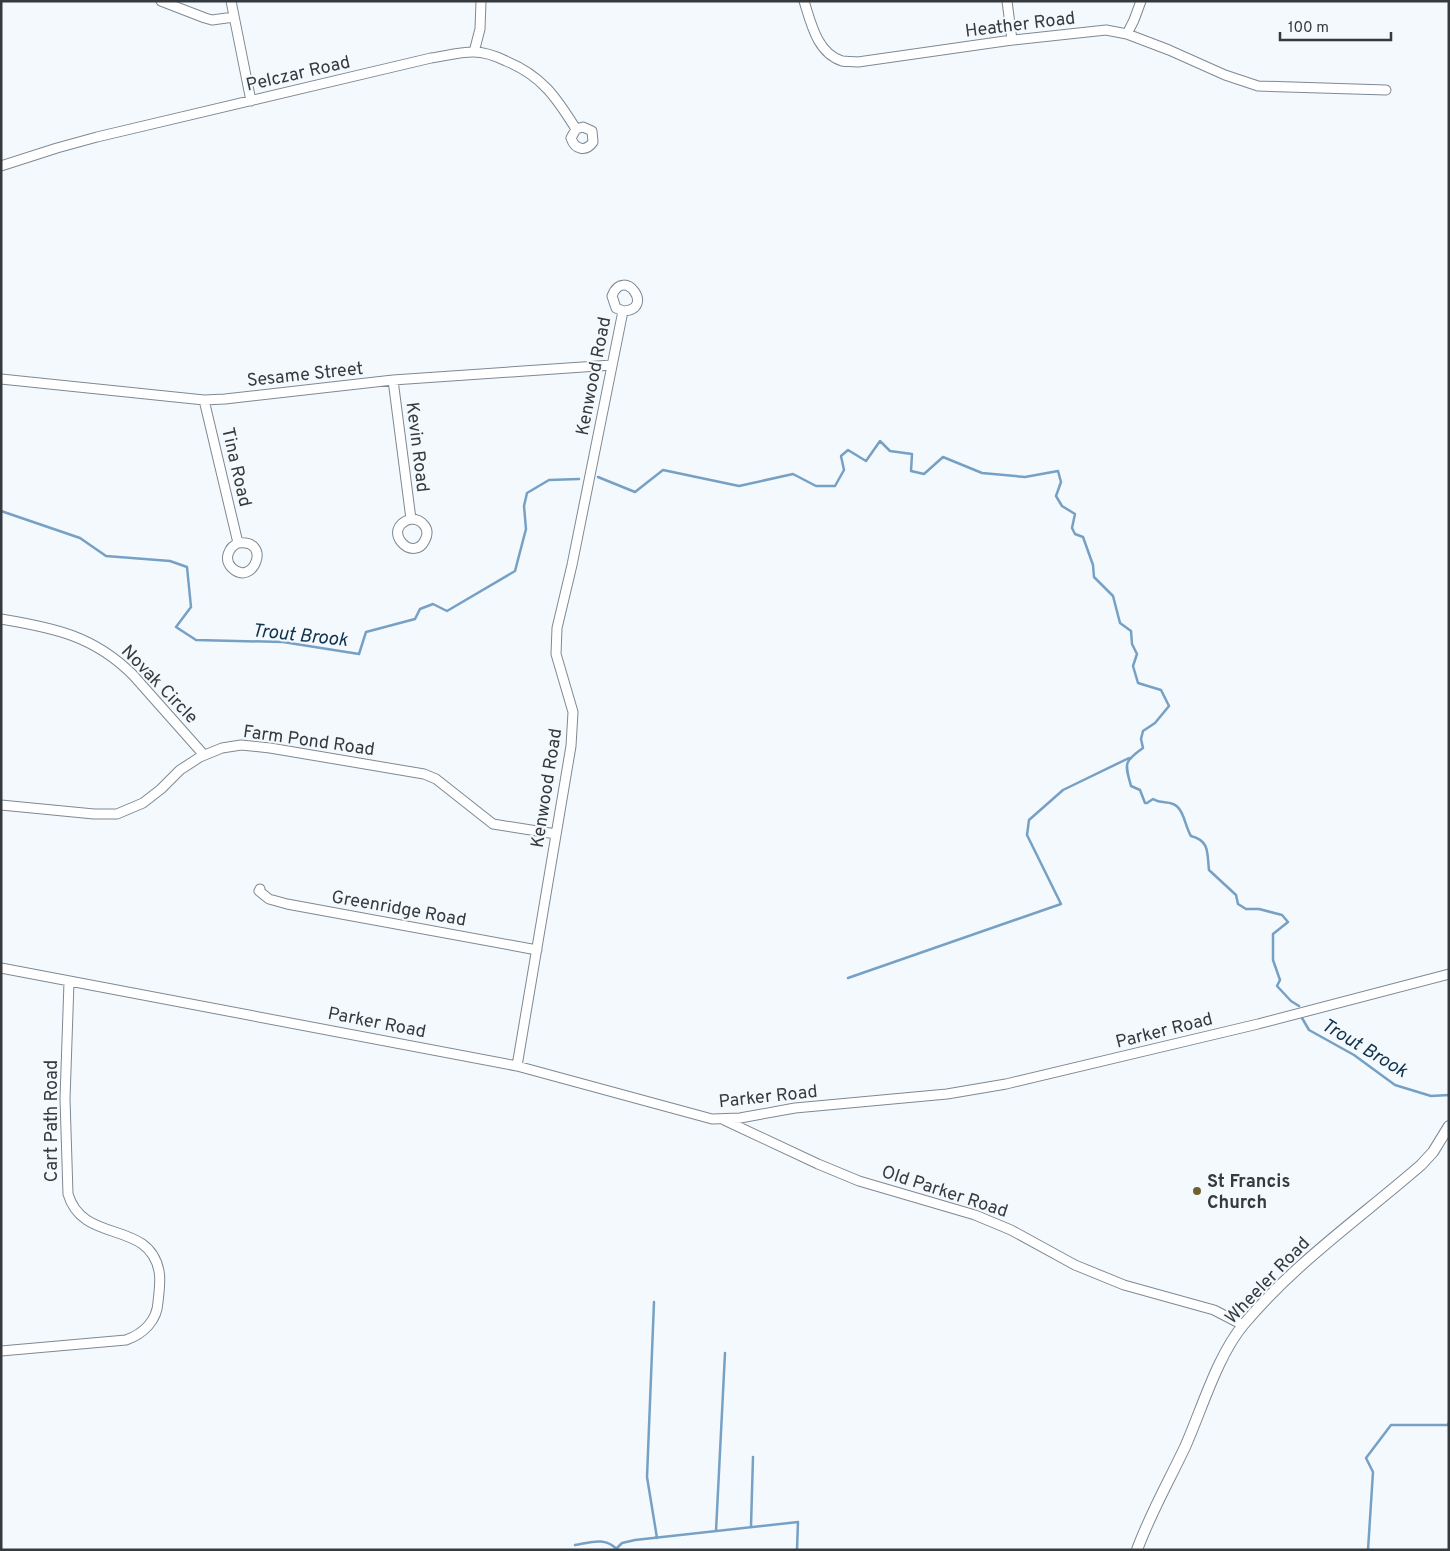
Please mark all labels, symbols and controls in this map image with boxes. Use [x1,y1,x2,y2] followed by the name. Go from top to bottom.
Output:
[964,7,1077,44] street label: Heather Road
[1280,10,1391,42] scale bar
[1288,19,1329,38] text: 100 m
[244,51,353,98] street label: Pelczar Road
[572,315,617,438] street label: Kenwood Road
[246,358,364,393] street label: Sesame Street
[400,401,433,494] street label: Kevin Road
[215,425,256,509] street label: Tina Road
[251,619,349,653] water label: Trout Brook
[116,641,202,729] street label: Novak Circle
[242,721,376,762] street label: Farm Pond Road
[527,727,568,850] street label: Kenwood Road
[330,886,468,933] street label: Greenridge Road
[326,1003,428,1044] street label: Parker Road
[1113,1008,1215,1055] street label: Parker Road
[1317,1014,1412,1084] water label: Trout Brook
[41,1060,64,1182] street label: Cart Path Road
[718,1081,819,1114] street label: Parker Road
[878,1161,1011,1224] street label: Old Parker Road
[1207,1171,1290,1215] place label: St Francis Church
[1191,1185,1203,1197] marker: St Francis Church
[1221,1233,1315,1330] street label: Wheeler Road

